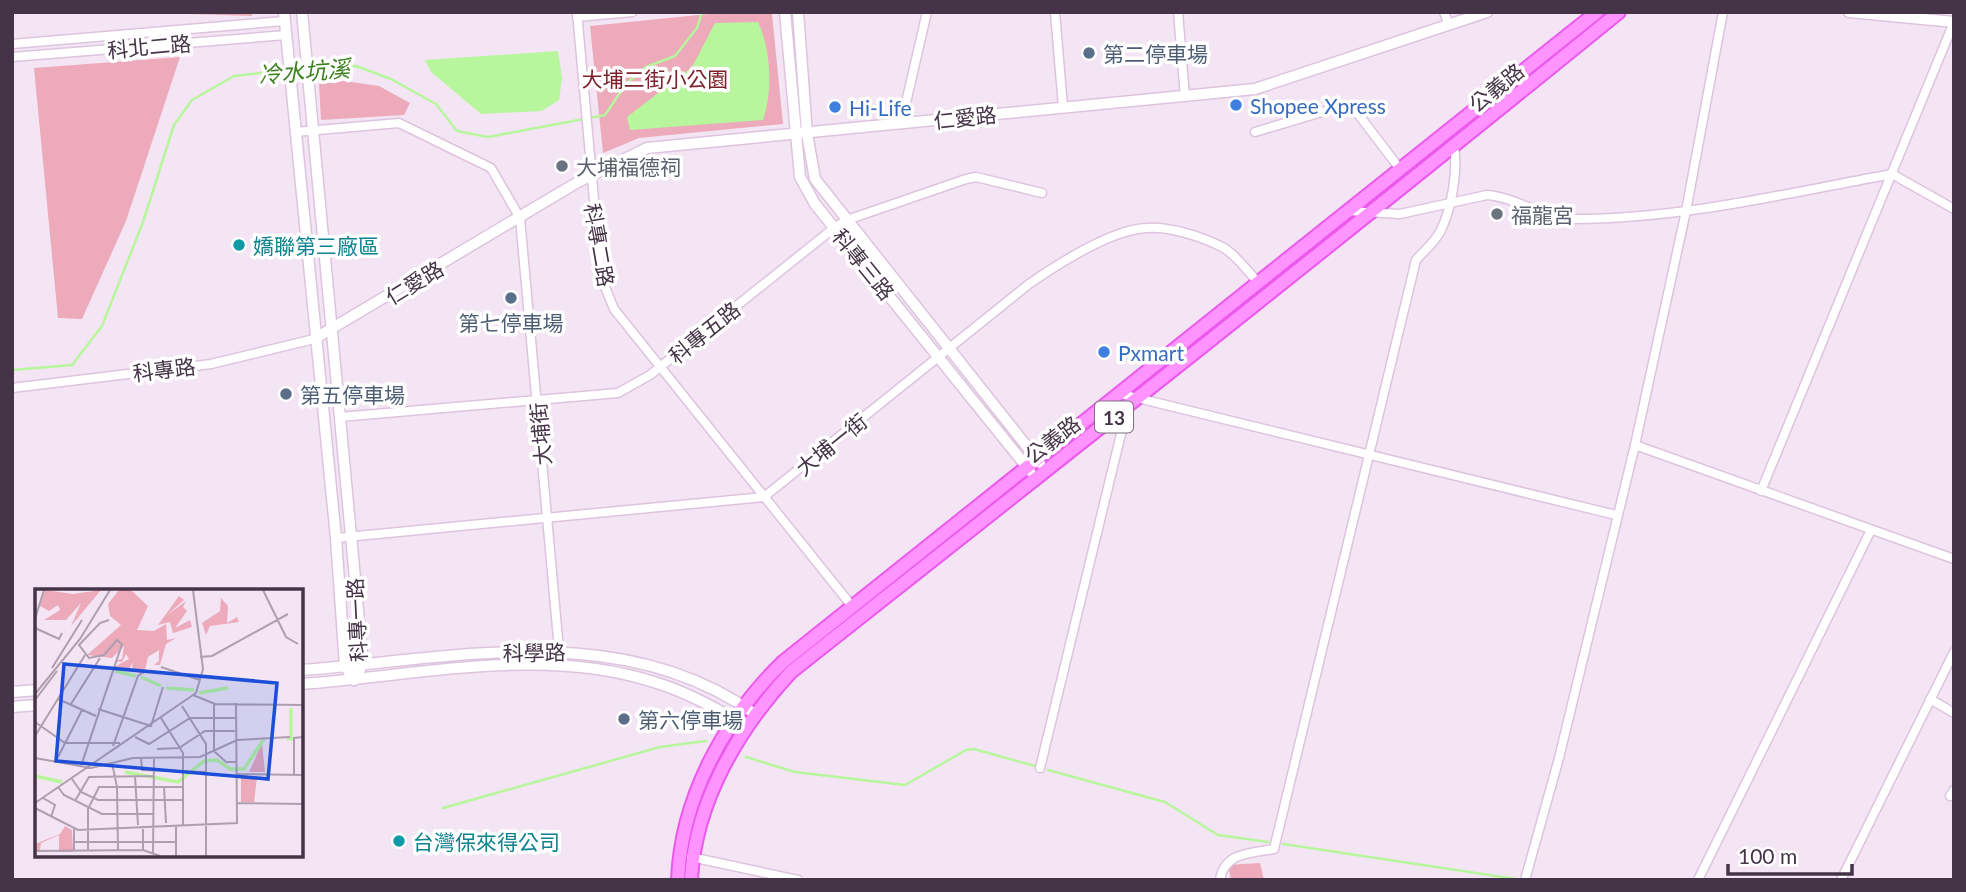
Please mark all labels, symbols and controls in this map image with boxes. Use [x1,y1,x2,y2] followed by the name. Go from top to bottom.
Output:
[106,30,192,62] street label: 科北二路
[1103,41,1208,66] place label: 第二停車場
[1081,45,1097,61] marker: 第二停車場
[257,54,354,88] water label: 冷水坑溪
[1464,57,1528,117] street label: 公義路
[582,66,729,91] park label: 大埔二街小公園
[1250,93,1386,118] place label: Shopee Xpress
[849,95,912,120] place label: Hi-Life
[1228,97,1244,113] marker: Shopee Xpress
[827,99,843,115] marker: Hi-Life
[932,101,998,133] street label: 仁愛路
[576,154,681,179] place label: 大埔福德祠
[554,158,570,174] marker: 大埔福德祠
[580,201,620,289] street label: 科專二路
[1511,202,1574,227] place label: 福龍宮
[1489,206,1505,222] marker: 福龍宮
[828,223,900,305] street label: 科專三路
[253,233,379,258] place label: 嬌聯第三廠區
[231,237,247,253] marker: 嬌聯第三廠區
[381,255,447,309] street label: 仁愛路
[503,290,519,306] marker: 第七停車場
[663,296,745,368] street label: 科專五路
[459,310,564,335] place label: 第七停車場
[1118,340,1184,365] place label: Pxmart
[1096,344,1112,360] marker: Pxmart
[131,353,197,385] street label: 科專路
[300,382,405,407] place label: 第五停車場
[278,386,294,402] marker: 第五停車場
[525,402,555,466] street label: 大埔街
[1095,402,1133,432] road number: 13
[790,408,872,480] street label: 大埔一街
[1019,410,1085,468] street label: 公義路
[341,577,371,663] street label: 科專一路
[35,589,303,857] inset map
[502,639,566,665] street label: 科學路
[638,707,743,732] place label: 第六停車場
[616,711,632,727] marker: 第六停車場
[413,829,560,854] place label: 台灣保來得公司
[1728,832,1852,876] scale bar
[391,833,407,849] marker: 台灣保來得公司
[1738,843,1797,868] text: 100 m

